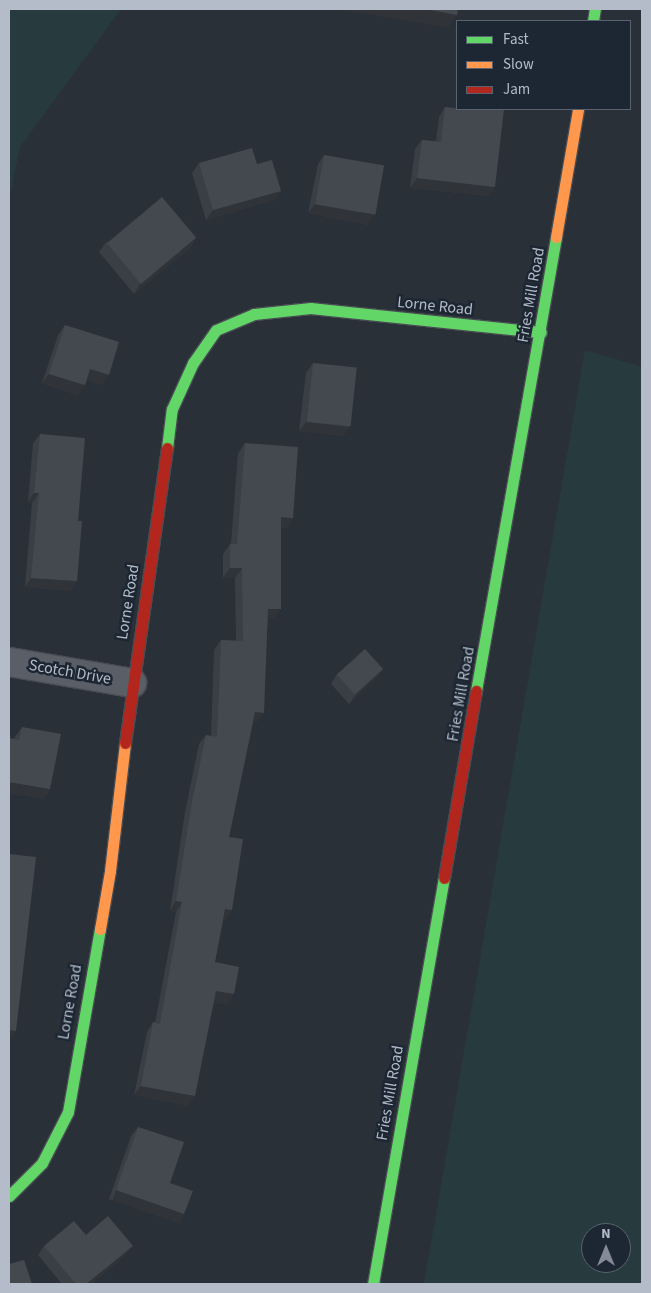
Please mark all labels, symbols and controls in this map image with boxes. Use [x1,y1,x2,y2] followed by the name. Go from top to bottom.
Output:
[456,20,631,110] legend
[503,29,529,50] text: Fast
[503,54,534,75] text: Slow
[503,79,530,100] text: Jam
[513,246,549,344] street label: Fries Mill Road
[396,292,474,320] street label: Lorne Road
[113,563,143,641] street label: Lorne Road
[443,645,479,743] street label: Fries Mill Road
[27,655,113,689] street label: Scotch Drive
[54,963,86,1041] street label: Lorne Road
[372,1044,408,1142] street label: Fries Mill Road
[581,1223,631,1273] north arrow
[601,1224,611,1244] text: N

